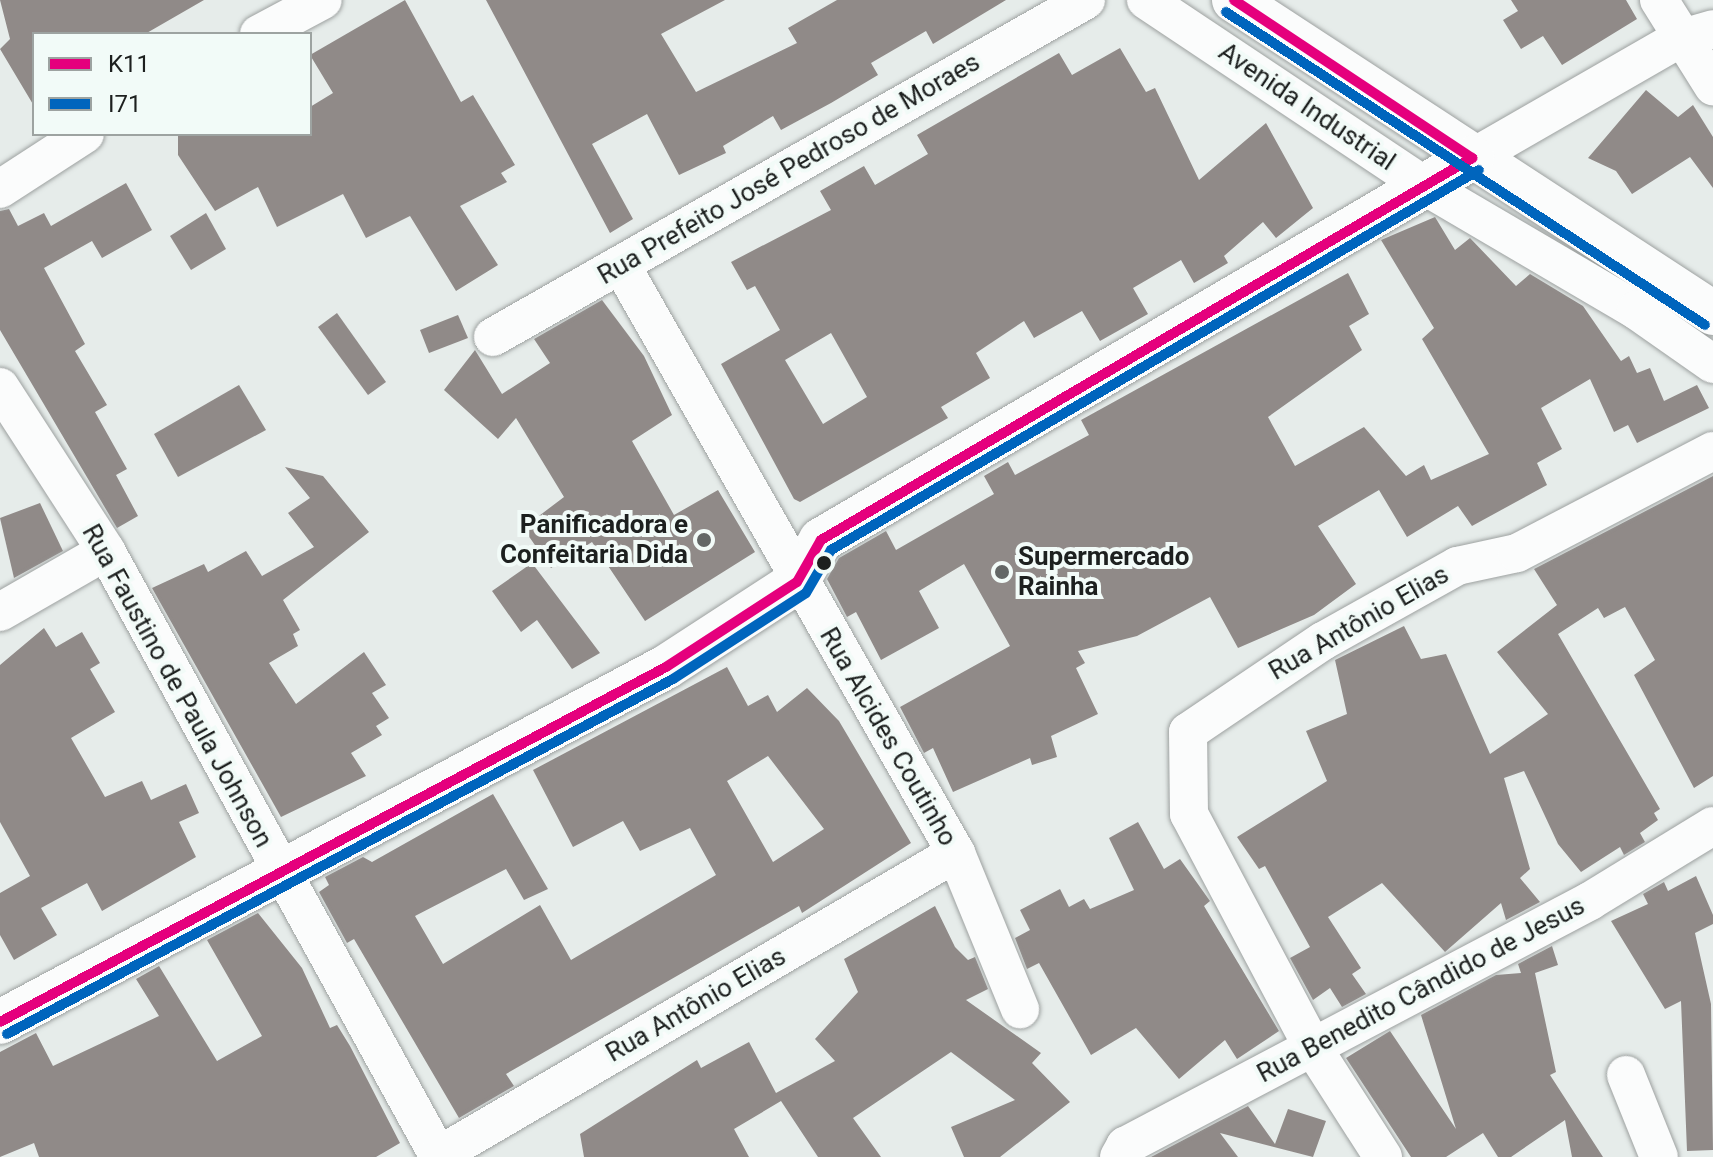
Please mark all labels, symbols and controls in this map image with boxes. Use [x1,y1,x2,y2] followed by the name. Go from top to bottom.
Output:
[32,32,312,136] legend
[1213,36,1401,178] street label: Avenida Industrial
[593,47,985,291] street label: Rua Prefeito José Pedroso de Moraes
[108,50,150,78] text: K11
[108,90,142,118] text: I71
[500,509,688,570] place label: Panificadora e Confeitaria Dida
[75,519,279,853] street label: Rua Faustino de Paula Johnson
[695,531,713,549] marker: Panificadora e Confeitaria Dida
[1018,541,1189,602] place label: Supermercado Rainha
[816,555,832,571] unlabelled marker
[1264,559,1454,687] street label: Rua Antônio Elias
[993,563,1011,581] marker: Supermercado Rainha
[813,622,963,852] street label: Rua Alcides Coutinho
[1252,890,1590,1090] street label: Rua Benedito Cândido de Jesus
[601,941,791,1069] street label: Rua Antônio Elias

